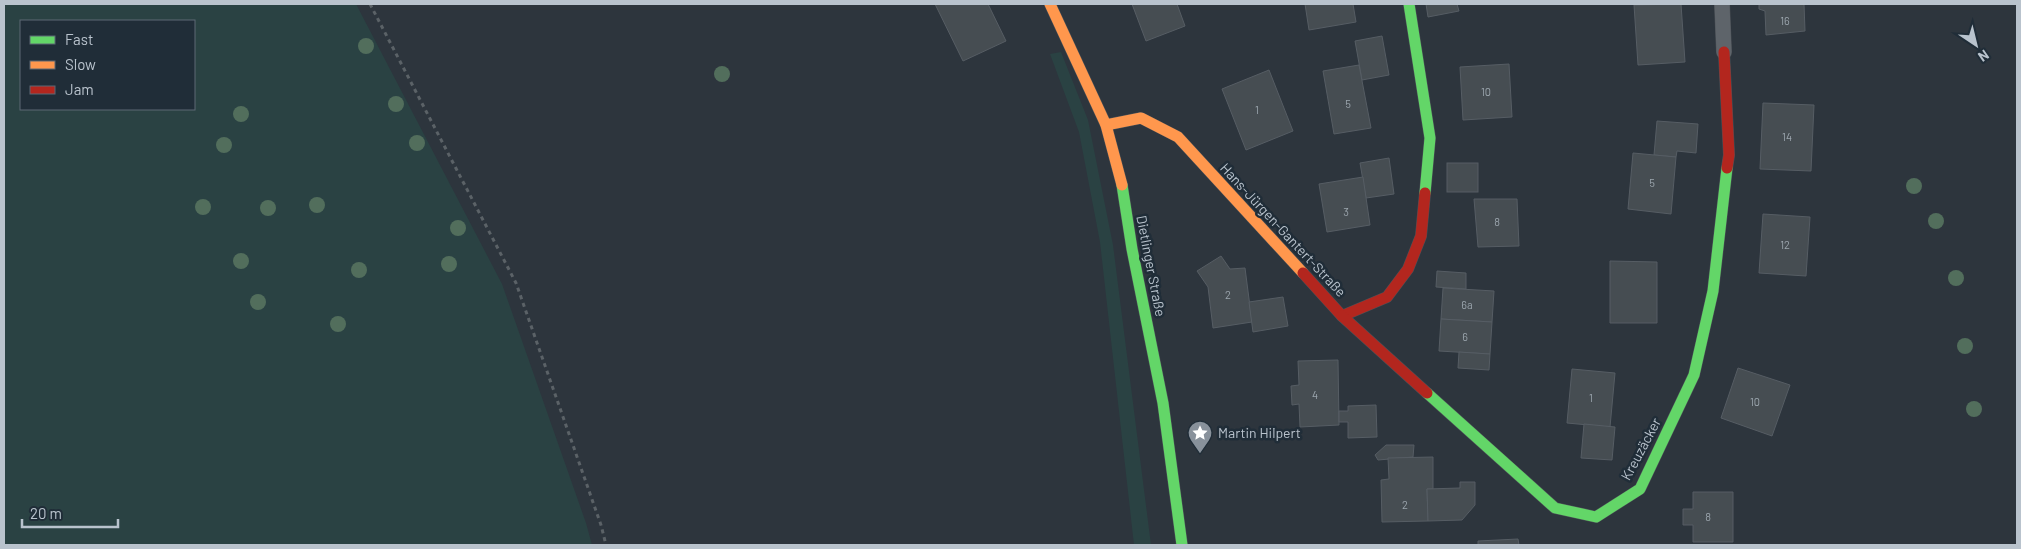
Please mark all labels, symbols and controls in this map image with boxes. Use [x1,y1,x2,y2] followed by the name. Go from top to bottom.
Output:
[1780,14,1790,27] house number: 16
[20,20,195,110] legend
[1951,20,2001,70] north arrow
[65,30,93,48] text: Fast
[1975,46,1992,66] text: N
[65,55,96,73] text: Slow
[65,80,94,98] text: Jam
[1481,85,1491,98] house number: 10
[1345,97,1351,110] house number: 5
[1255,103,1259,116] house number: 1
[1782,130,1792,143] house number: 14
[1217,159,1350,300] street label: Hans-Jürgen-Gantert-Straße
[1649,176,1655,189] house number: 5
[1343,205,1349,218] house number: 3
[1133,214,1170,318] street label: Dietlinger Straße
[1494,215,1500,228] house number: 8
[1780,238,1790,251] house number: 12
[1225,288,1231,301] house number: 2
[1461,298,1473,311] house number: 6a
[1462,330,1468,343] house number: 6
[1312,388,1318,401] house number: 4
[1589,391,1593,404] house number: 1
[1750,395,1760,408] house number: 10
[1617,415,1664,483] street label: Kreuzäcker
[1187,420,1213,454] place icon: Martin Hilpert
[1218,424,1301,441] place label: Martin Hilpert
[22,496,119,528] scale bar
[1402,498,1408,511] house number: 2
[30,504,62,522] text: 20 m
[1705,510,1711,523] house number: 8

